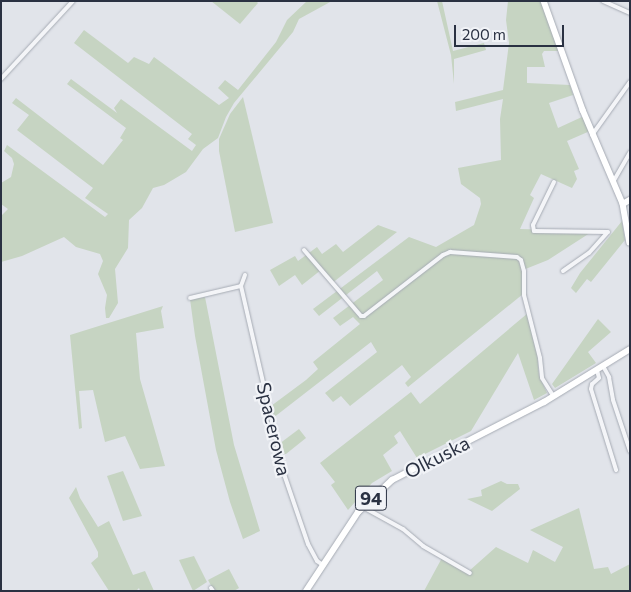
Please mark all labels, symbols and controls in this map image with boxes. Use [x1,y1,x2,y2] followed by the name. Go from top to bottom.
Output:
[456,15,566,47] scale bar
[462,25,506,43] text: 200 m
[252,380,296,478] street label: Spacerowa
[401,431,473,483] street label: Olkuska
[355,482,387,514] road number: 94

